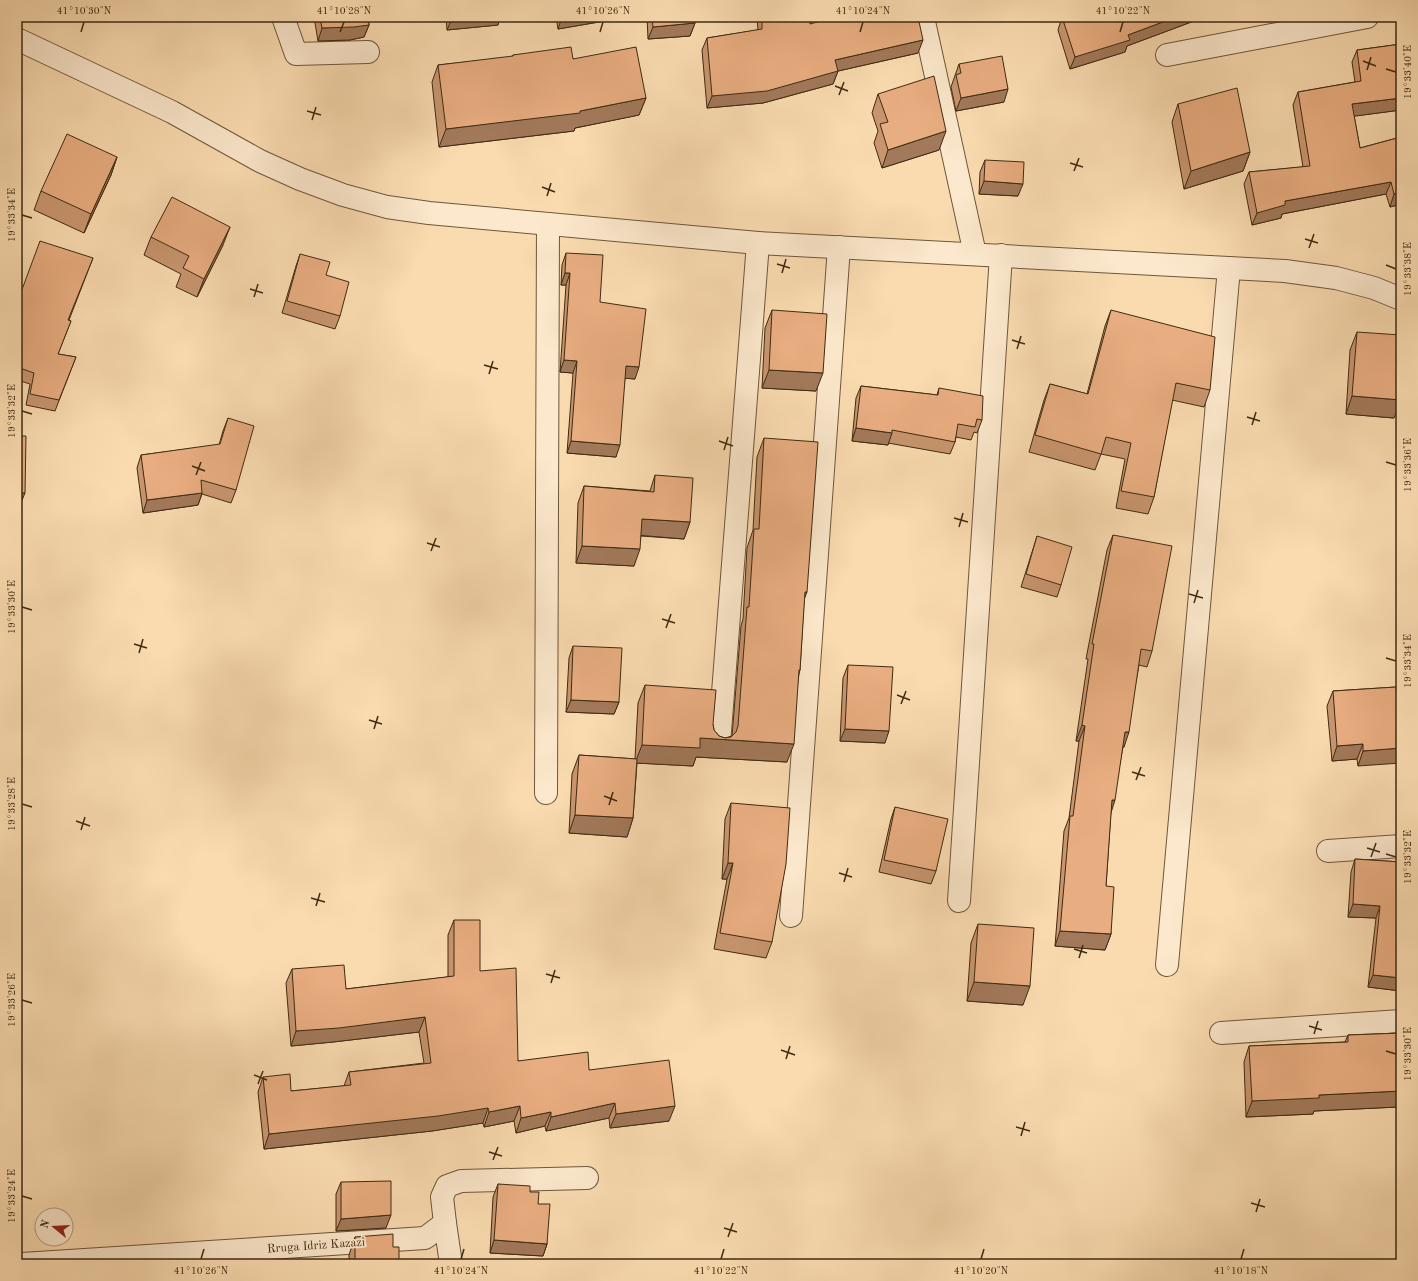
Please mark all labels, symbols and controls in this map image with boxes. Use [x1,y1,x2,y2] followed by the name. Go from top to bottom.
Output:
[57,6,112,16] text: 41°10'30"N
[317,6,372,16] text: 41°10'28"N
[576,6,631,16] text: 41°10'26"N
[836,6,891,16] text: 41°10'24"N
[1096,6,1151,16] text: 41°10'22"N
[1403,45,1413,99] text: 19°33'40"E
[7,188,17,242] text: 19°33'34"E
[1403,242,1413,296] text: 19°33'38"E
[7,384,17,438] text: 19°33'32"E
[1403,438,1413,492] text: 19°33'36"E
[7,580,17,634] text: 19°33'30"E
[1403,634,1413,688] text: 19°33'34"E
[7,777,17,831] text: 19°33'28"E
[1403,830,1413,884] text: 19°33'32"E
[7,973,17,1027] text: 19°33'26"E
[1403,1027,1413,1081] text: 19°33'30"E
[7,1169,17,1223] text: 19°33'24"E
[34,1207,74,1247] north arrow
[39,1218,53,1230] text: N
[267,1237,365,1255] street label: Rruga Idriz Kazazi
[174,1266,229,1276] text: 41°10'26"N
[434,1266,489,1276] text: 41°10'24"N
[694,1266,749,1276] text: 41°10'22"N
[954,1266,1009,1276] text: 41°10'20"N
[1214,1266,1269,1276] text: 41°10'18"N

